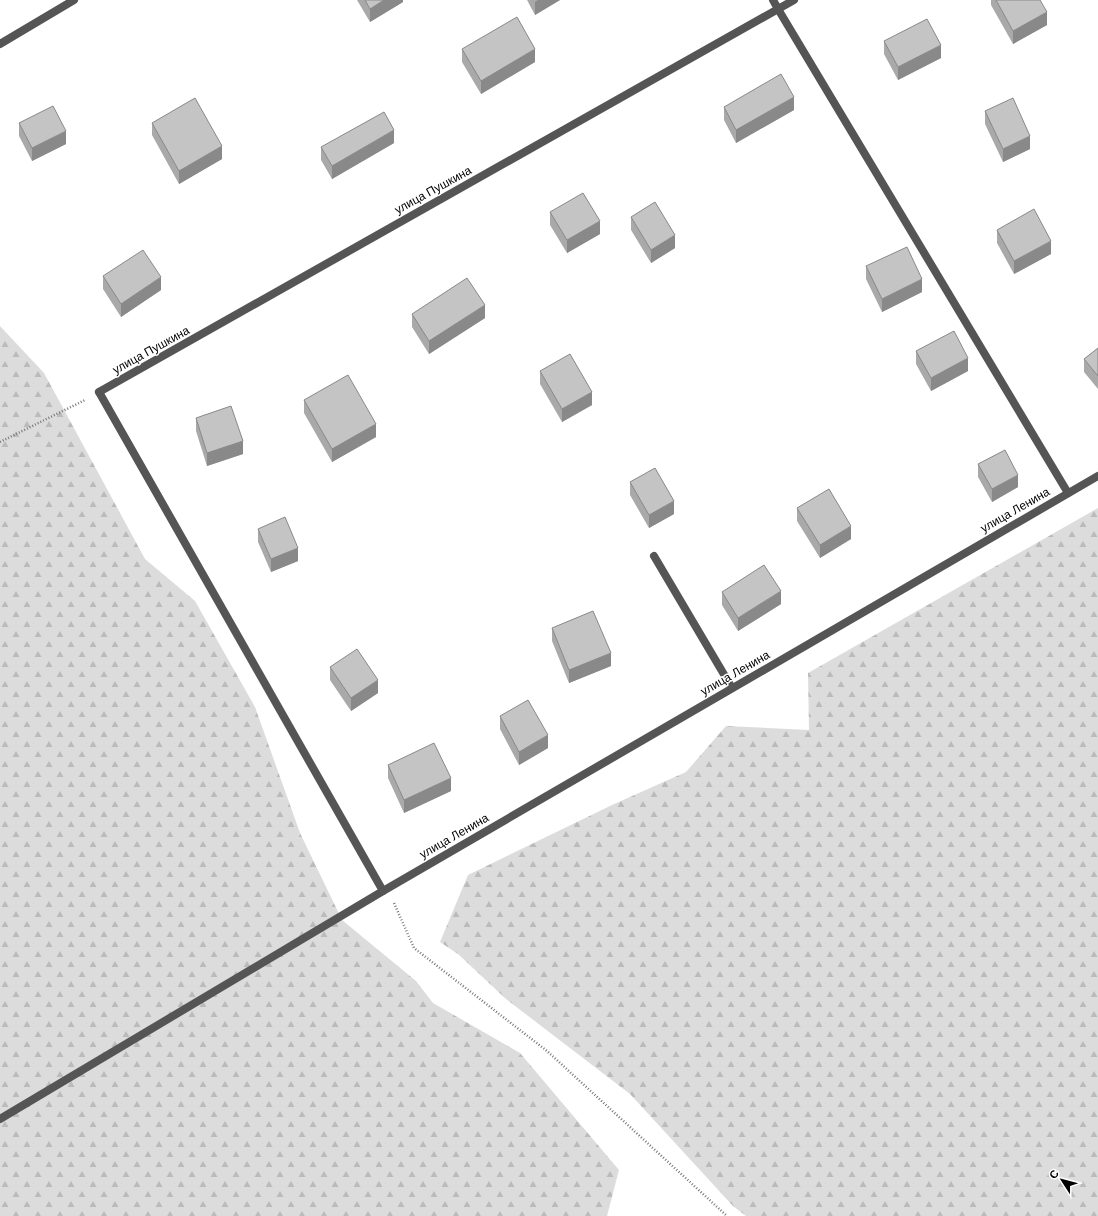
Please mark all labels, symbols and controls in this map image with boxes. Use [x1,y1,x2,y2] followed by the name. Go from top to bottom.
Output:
[392,162,475,218] street label: улица Пушкина
[110,322,193,378] street label: улица Пушкина
[977,484,1053,536] street label: улица Ленина
[697,647,773,699] street label: улица Ленина
[416,810,492,862] street label: улица Ленина
[1042,1160,1082,1200] north arrow
[1046,1167,1062,1181] text: С

